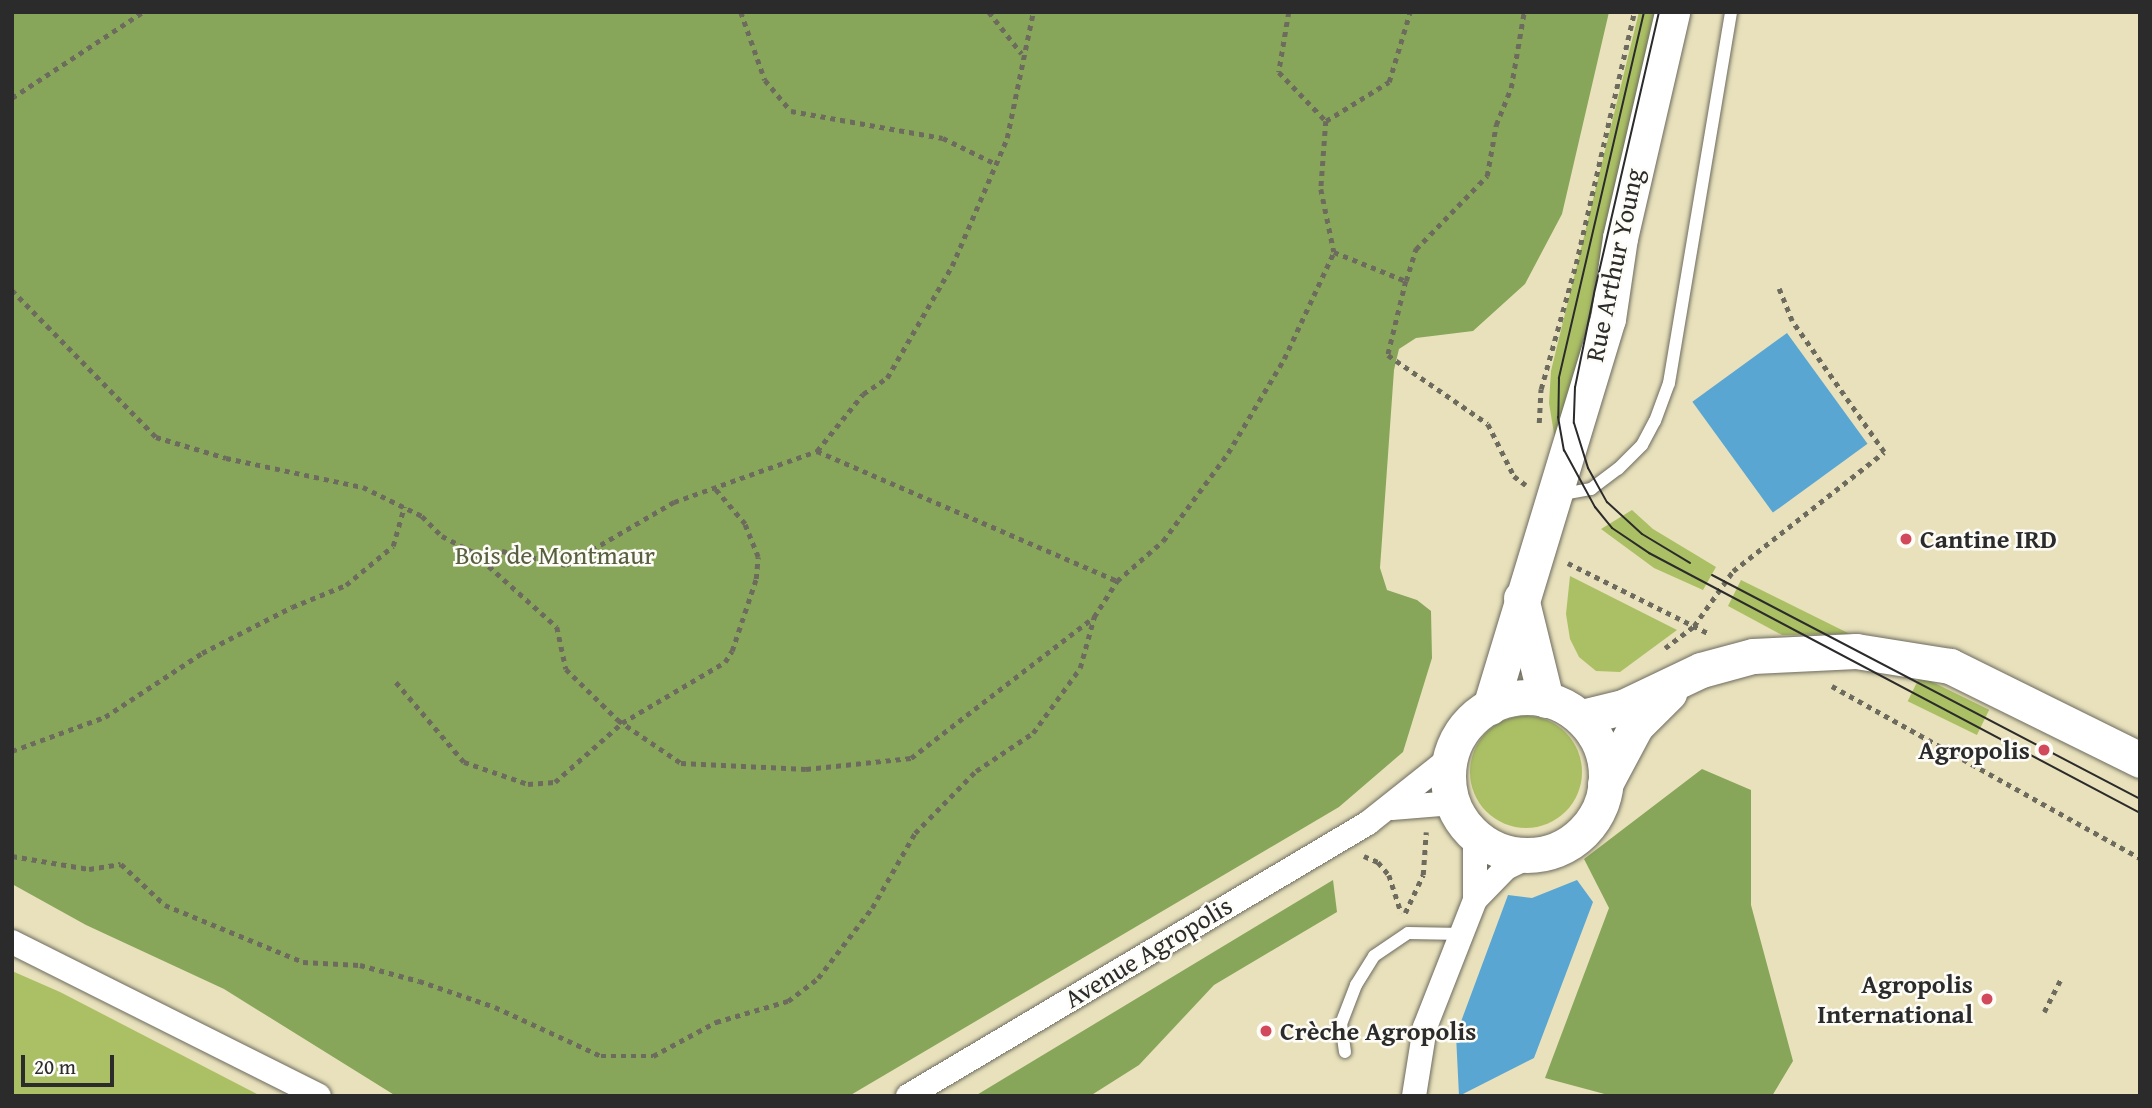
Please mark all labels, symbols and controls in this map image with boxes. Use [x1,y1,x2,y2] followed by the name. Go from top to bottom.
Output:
[1578,166,1650,364] street label: Rue Arthur Young
[1920,523,2057,555] place label: Cantine IRD
[1898,531,1914,547] marker: Cantine IRD
[455,539,655,571] park label: Bois de Montmaur
[1918,734,2030,766] place label: Agropolis
[2036,742,2052,758] marker: Agropolis
[1058,890,1238,1014] street label: Avenue Agropolis
[1817,968,1973,1030] place label: Agropolis International
[1979,991,1995,1007] marker: Agropolis International
[1280,1015,1477,1047] place label: Crèche Agropolis
[1258,1023,1274,1039] marker: Crèche Agropolis
[24,1042,117,1086] scale bar
[34,1051,76,1082] text: 20 m

